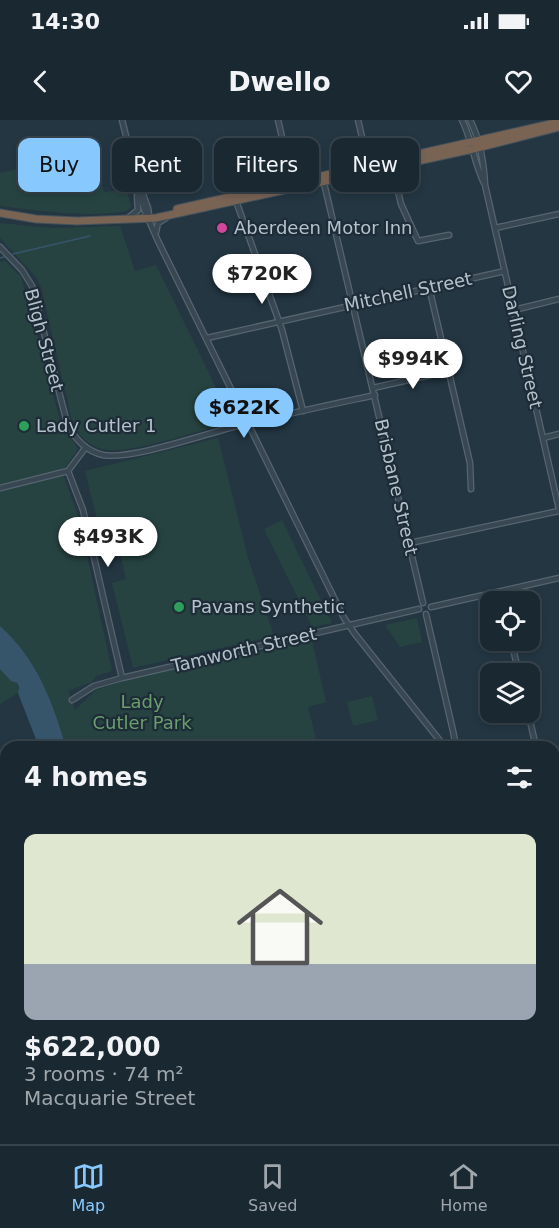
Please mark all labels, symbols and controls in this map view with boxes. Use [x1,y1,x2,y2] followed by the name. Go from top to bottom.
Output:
[30,9,100,34] text: 14:30
[24,65,57,98] icon: back
[502,65,535,98] icon: heart
[228,66,331,97] text: Dwello
[18,138,100,192] chip: Buy
[112,138,202,192] chip: Rent
[214,138,319,192] chip: Filters
[331,138,419,192] chip: New
[234,217,412,238] place label: Aberdeen Motor Inn
[215,221,229,235] marker: Aberdeen Motor Inn
[220,254,304,305] pin: $720K
[226,261,298,285] text: $720K
[342,268,474,315] street label: Mitchell Street
[498,283,547,410] street label: Darling Street
[21,286,68,394] street label: Bligh Street
[371,339,455,390] pin: $994K
[377,346,449,370] text: $994K
[202,388,286,439] pin: $622K
[208,395,280,419] text: $622K
[36,415,157,436] place label: Lady Cutler 1
[371,417,422,557] street label: Brisbane Street
[17,419,31,433] marker: Lady Cutler 1
[66,517,150,568] pin: $493K
[72,524,144,548] text: $493K
[480,591,540,723] map controls
[480,591,540,651] button: locate
[191,596,345,617] place label: Pavans Synthetic
[172,600,186,614] marker: Pavans Synthetic
[168,623,319,677] street label: Tamworth Street
[480,663,540,723] button: layers
[92,691,192,733] park label: Lady Cutler Park
[503,761,536,794] icon: filters
[24,762,148,792] text: 4 homes
[226,873,334,981] icon: home
[24,1032,161,1062] text: $622,000
[24,1062,184,1086] text: 3 rooms · 74 m²
[24,1086,195,1110] text: Macquarie Street
[71,1160,105,1215] tab: Map
[248,1160,297,1215] tab: Saved
[440,1160,488,1215] tab: Home

